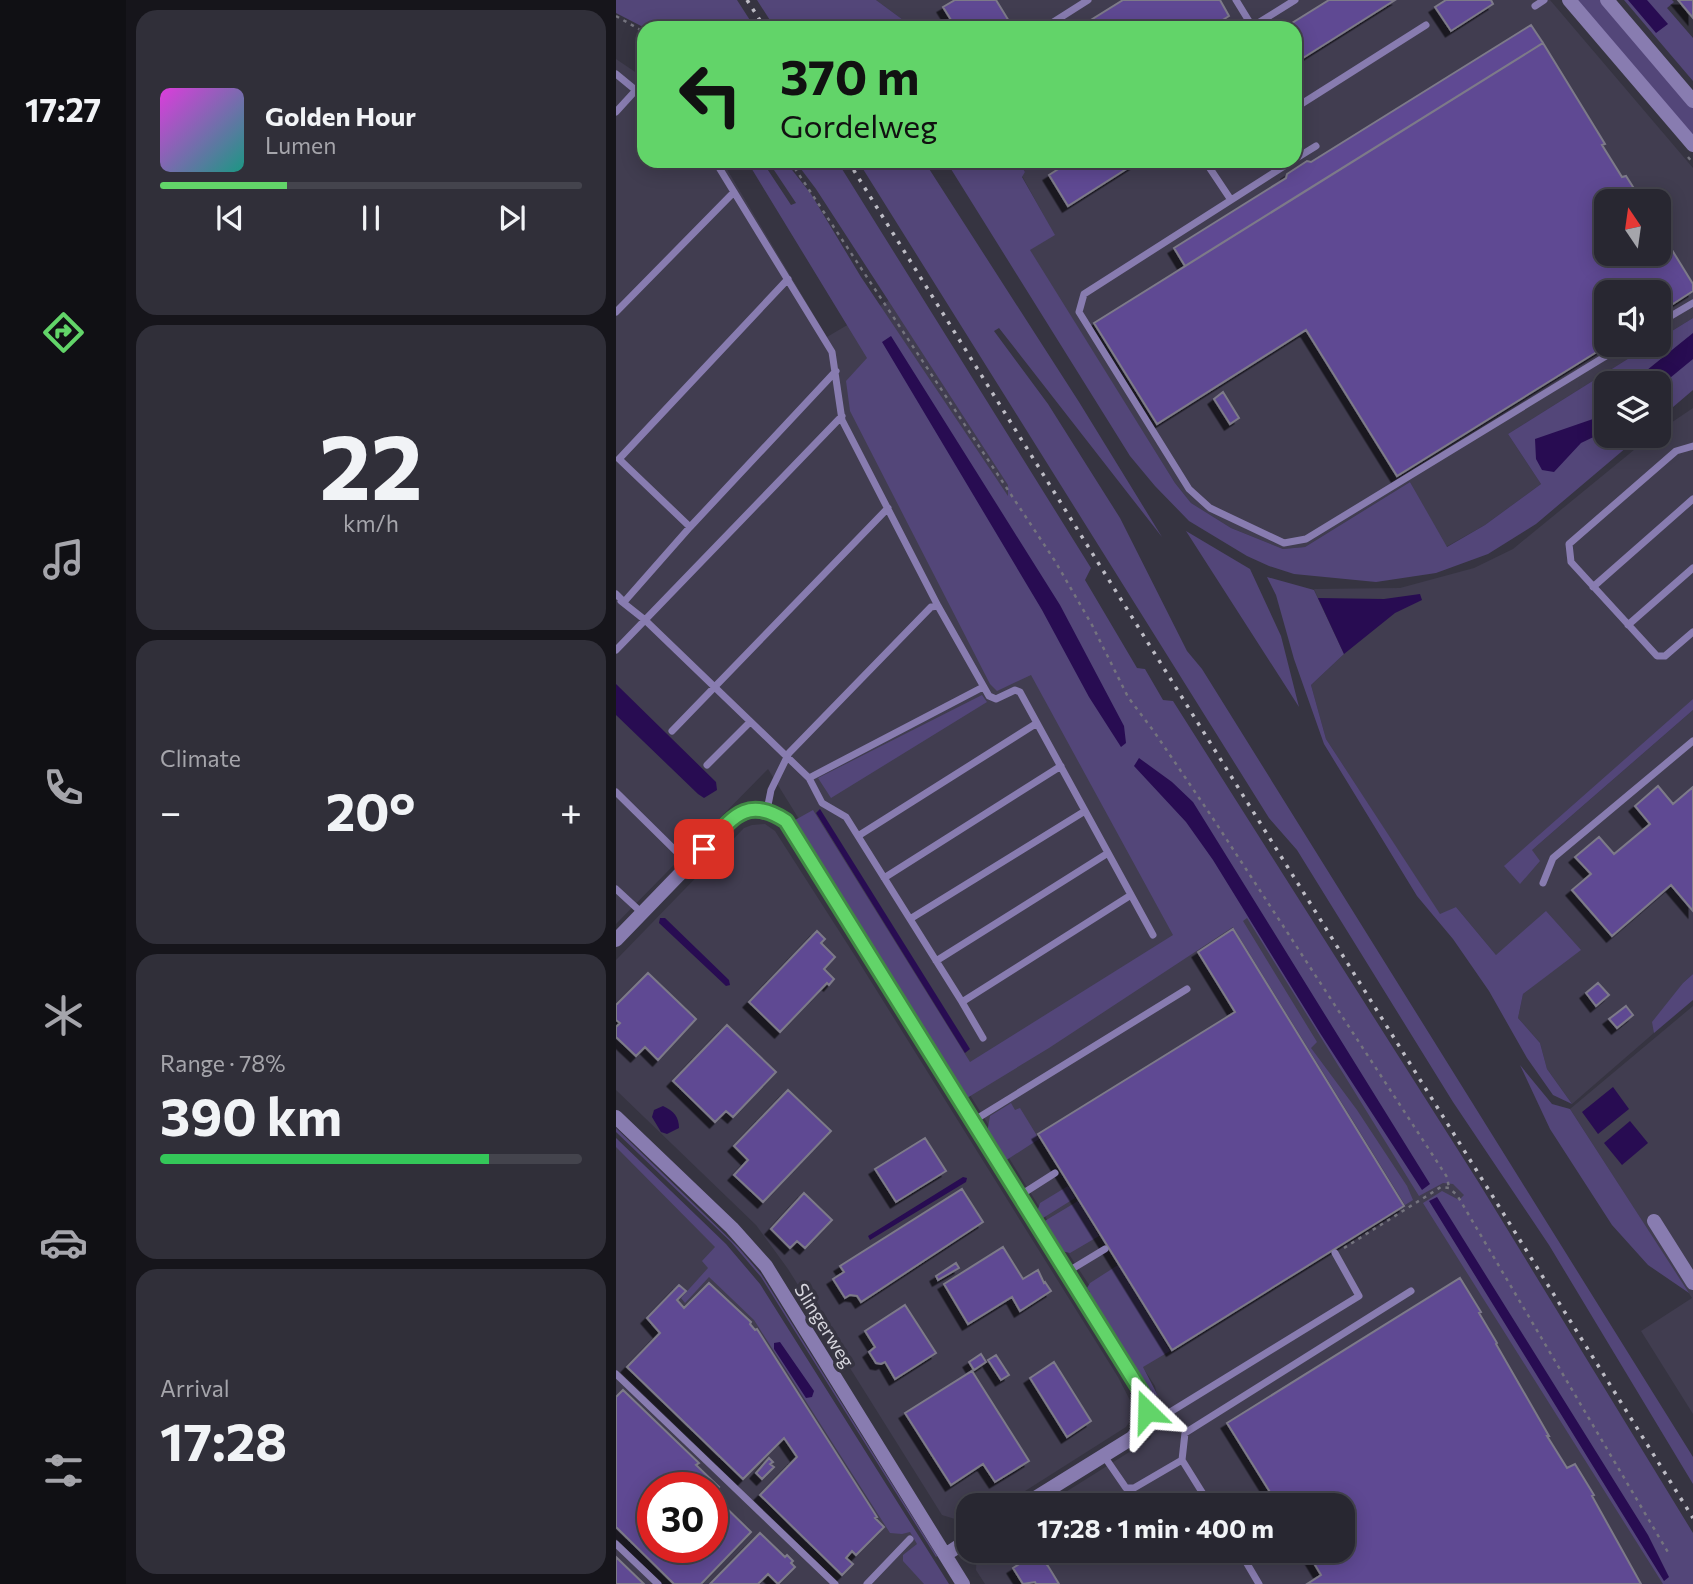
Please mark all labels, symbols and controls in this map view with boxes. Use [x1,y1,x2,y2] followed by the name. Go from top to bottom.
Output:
[780,45,919,105] text: 370 m
[665,49,756,140] icon: left
[25,89,101,129] text: 17:27
[265,100,416,131] text: Golden Hour
[780,105,938,145] text: Gordelweg
[265,131,336,159] text: Lumen
[1594,189,1671,266] north arrow
[1594,189,1671,448] map controls
[211,199,249,237] icon: previous
[352,199,390,237] icon: pause
[493,199,531,237] icon: next
[1594,280,1671,357] button: sound
[39,308,88,357] icon: directions
[1594,371,1671,448] button: layers
[319,407,423,519] text: 22
[343,509,399,537] text: km/h
[39,535,88,584] icon: music
[160,744,241,772] text: Climate
[39,763,88,812] icon: phone
[326,778,416,842] text: 20°
[160,787,182,834] text: −
[560,787,582,834] text: +
[674,819,734,879] pin
[685,830,723,868] icon: arrive
[39,991,88,1040] icon: climate
[160,1049,285,1077] text: Range · 78%
[160,1083,342,1147] text: 390 km
[39,1218,88,1267] icon: car
[790,1279,860,1371] street label: Slingerweg
[160,1374,230,1402] text: Arrival
[1110,1374,1184,1448] position arrow
[160,1408,287,1472] text: 17:28
[39,1446,88,1495] icon: filters
[637,1472,728,1563] speed limit sign: 30
[1037,1512,1274,1543] text: 17:28 · 1 min · 400 m

